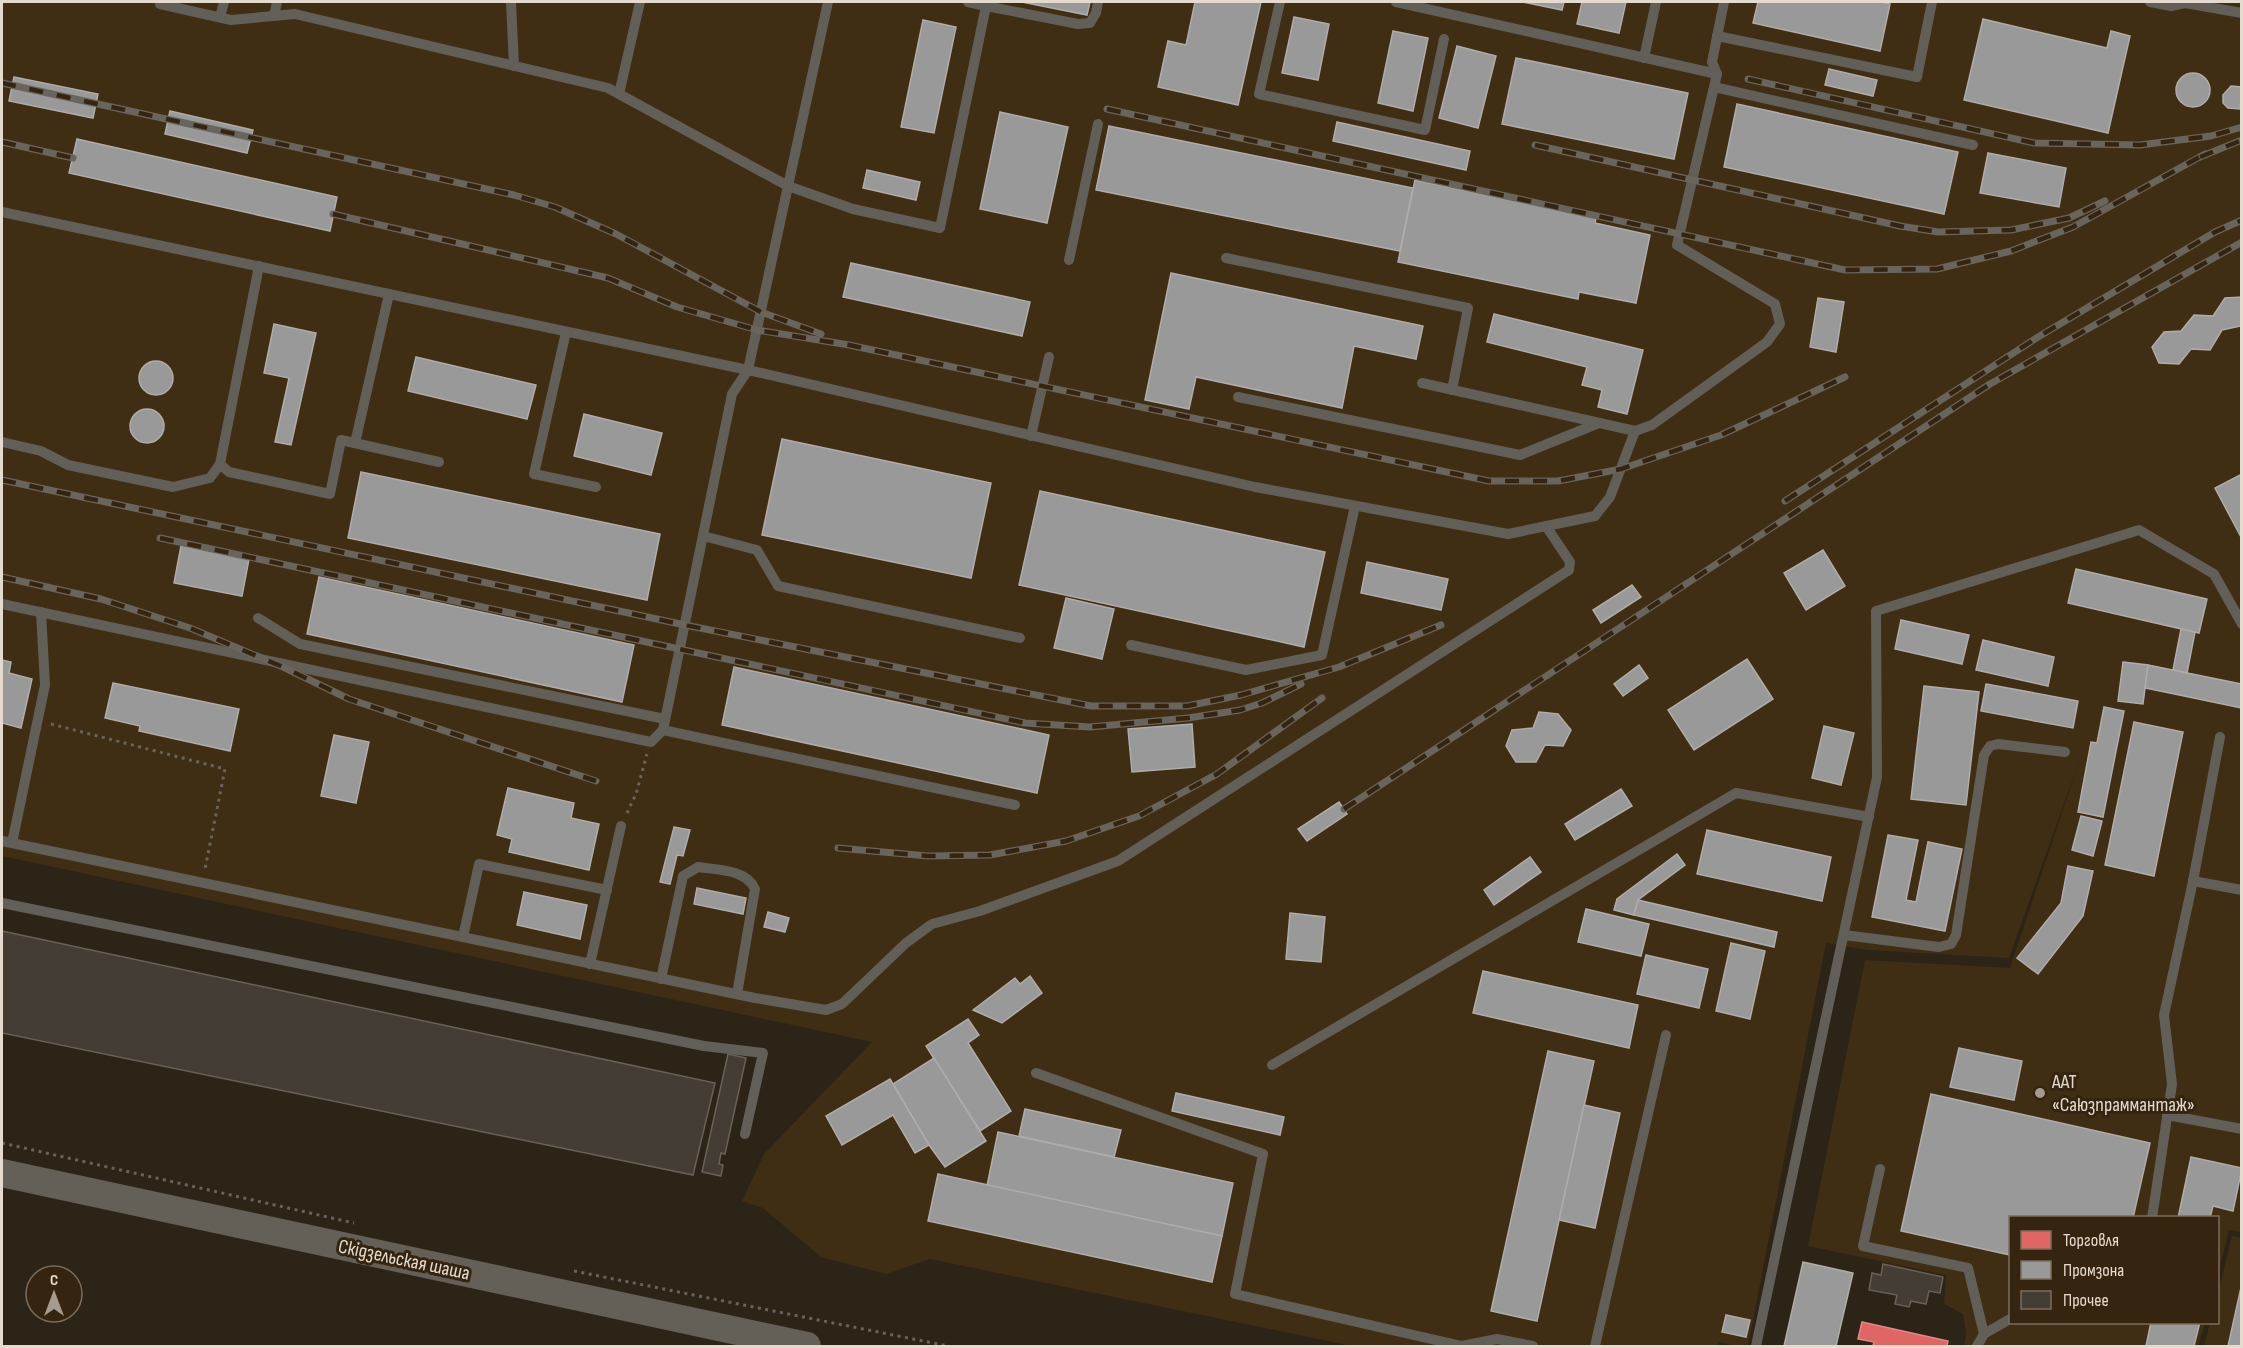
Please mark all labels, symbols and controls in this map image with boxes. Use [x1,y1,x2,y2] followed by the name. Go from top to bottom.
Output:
[2051,1070,2195,1117] place label: ААТ «Саюзпраммантаж»
[2033,1086,2047,1100] marker: ААТ «Саюзпраммантаж»
[2009,1216,2219,1324] legend
[2063,1230,2119,1251] text: Торговля
[336,1234,472,1286] street label: Скідзельская шаша
[2063,1260,2124,1281] text: Промзона
[24,1264,84,1324] north arrow
[50,1271,58,1290] text: С
[2063,1290,2109,1311] text: Прочее

